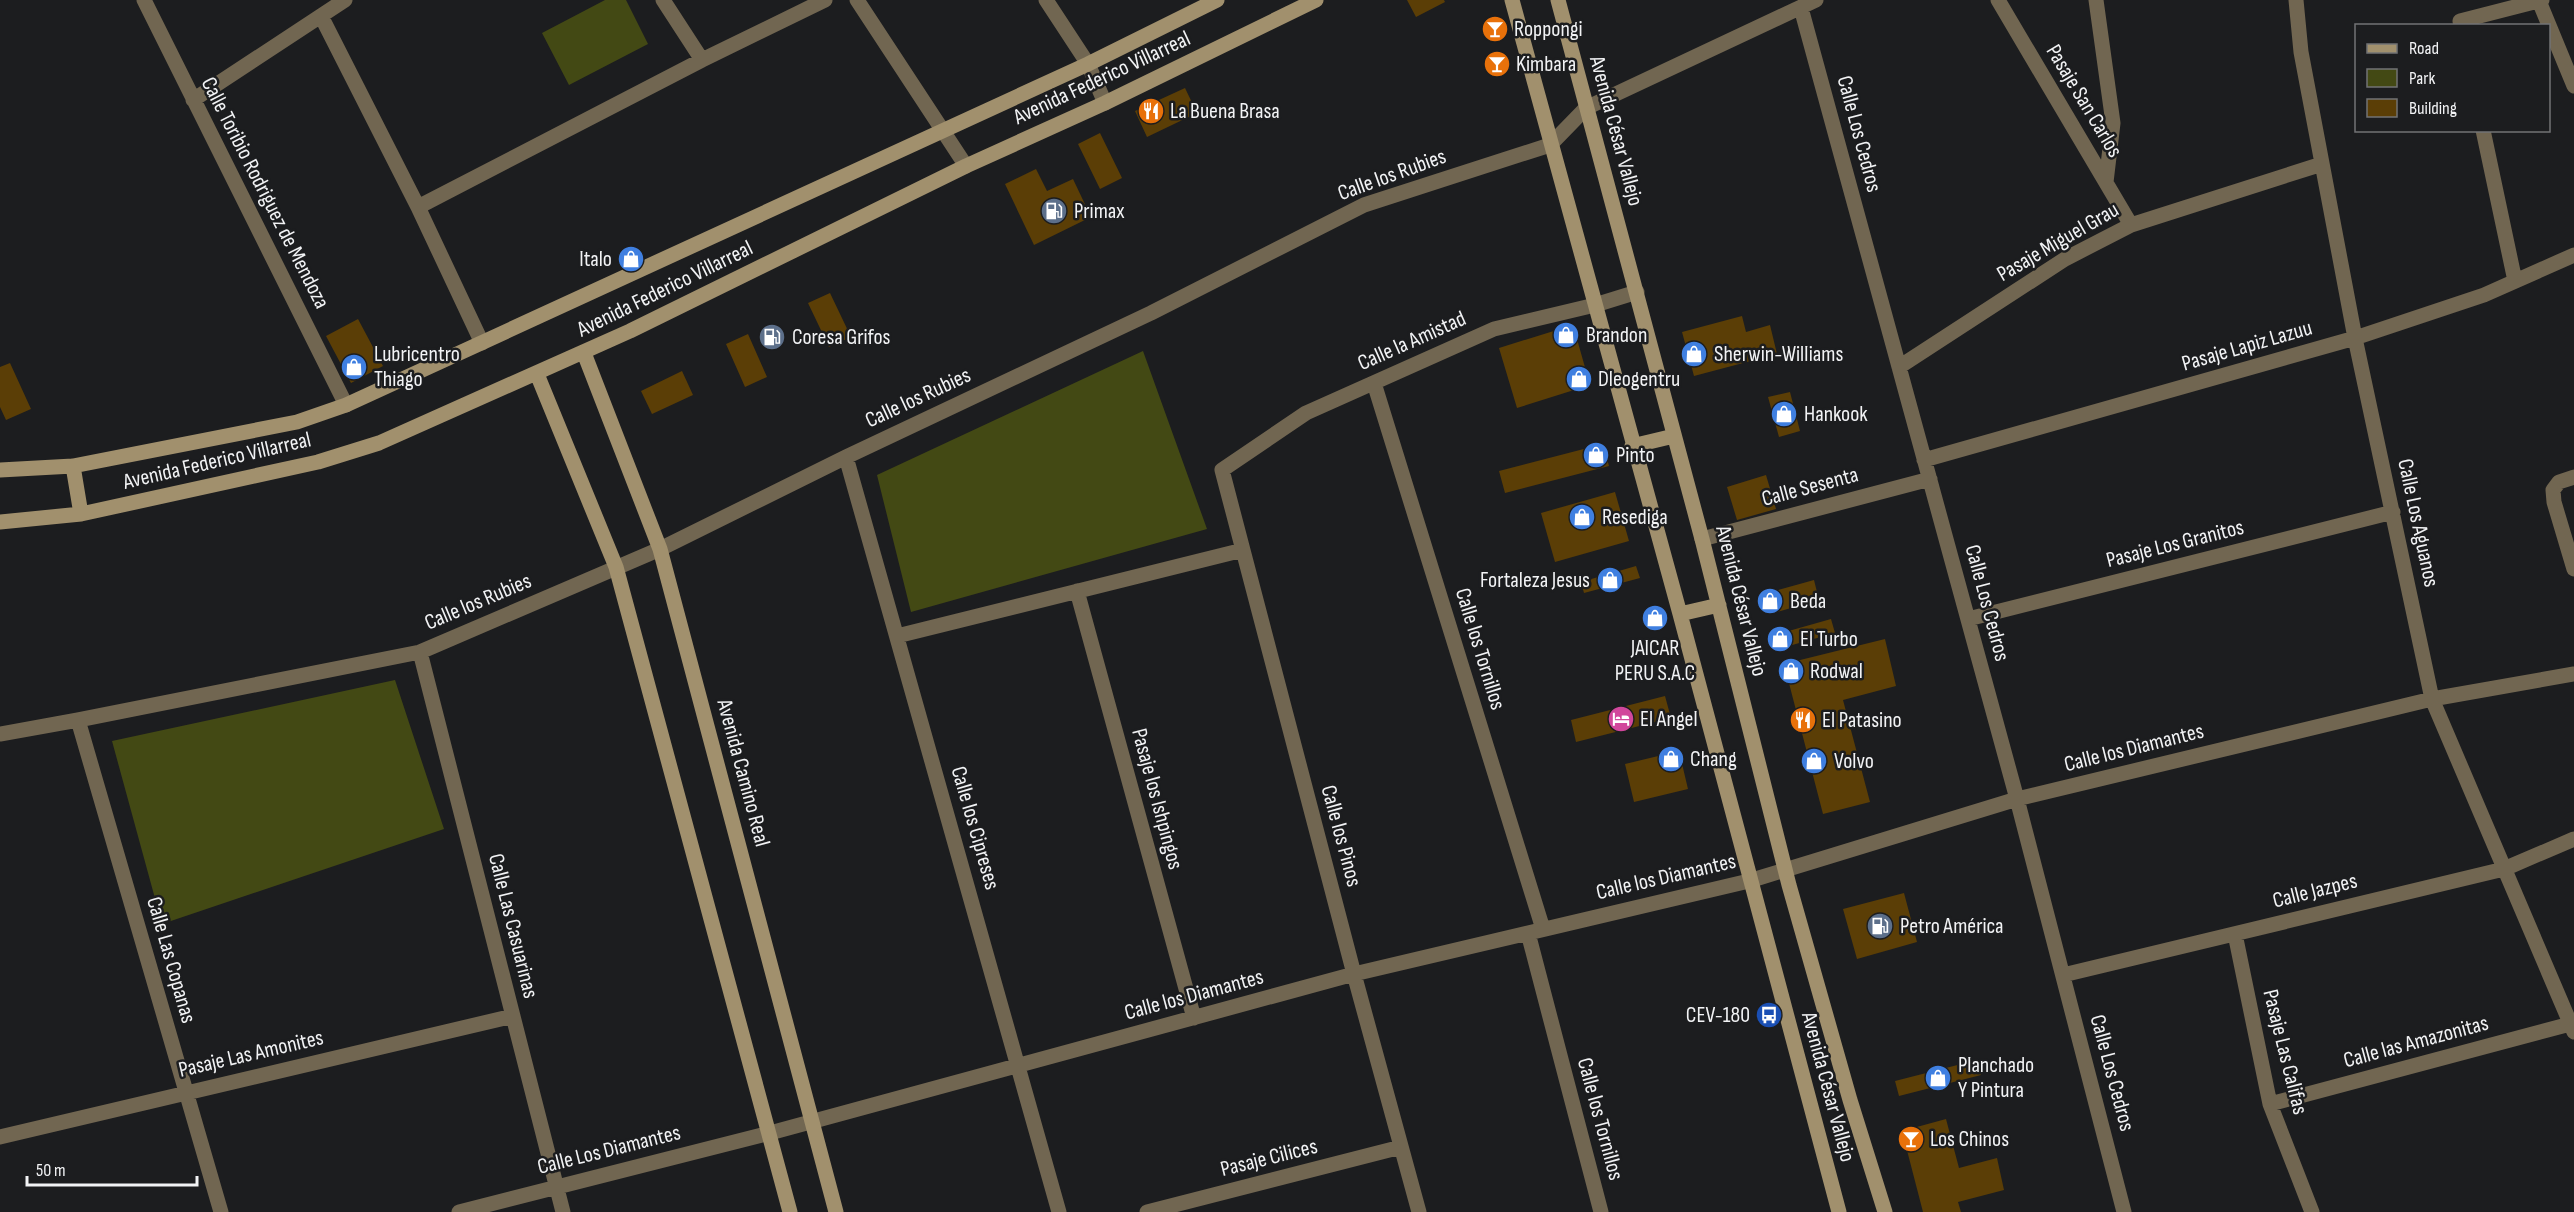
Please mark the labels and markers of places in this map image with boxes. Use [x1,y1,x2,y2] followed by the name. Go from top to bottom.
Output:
[1480,14,1510,44] bar icon: Roppongi
[1514,16,1583,43] place label: Roppongi
[1482,49,1512,79] bar icon: Kimbara
[1516,51,1576,78] place label: Kimbara
[1136,96,1166,126] restaurant icon: La Buena Brasa
[1170,98,1280,125] place label: La Buena Brasa
[1039,196,1069,226] fuel station icon: Primax
[1074,198,1125,225] place label: Primax
[616,244,646,274] shop icon: Italo
[579,246,612,273] place label: Italo
[1551,320,1581,350] shop icon: Brandon
[757,322,787,352] fuel station icon: Coresa Grifos
[1586,322,1647,349] place label: Brandon
[792,324,891,351] place label: Coresa Grifos
[1679,339,1709,369] shop icon: Sherwin-Williams
[374,341,460,393] place label: Lubricentro Thiago
[1714,341,1843,368] place label: Sherwin-Williams
[339,352,369,382] shop icon: Lubricentro Thiago
[1564,364,1594,394] shop icon: Dleogentru
[1598,366,1680,393] place label: Dleogentru
[1769,399,1799,429] shop icon: Hankook
[1804,401,1868,428] place label: Hankook
[1581,440,1611,470] shop icon: Pinto
[1616,442,1655,469] place label: Pinto
[1567,502,1597,532] shop icon: Resediga
[1602,504,1668,531] place label: Resediga
[1595,565,1625,595] shop icon: Fortaleza Jesus
[1480,567,1590,594] place label: Fortaleza Jesus
[1755,586,1785,616] shop icon: Beda
[1790,588,1826,615] place label: Beda
[1640,603,1670,633] shop icon: JAICAR PERU S.A.C
[1765,624,1795,654] shop icon: El Turbo
[1800,626,1858,653] place label: El Turbo
[1615,635,1695,687] place label: JAICAR PERU S.A.C
[1776,656,1806,686] shop icon: Rodwal
[1810,658,1863,685] place label: Rodwal
[1606,704,1636,734] hotel icon: El Angel
[1788,705,1818,735] restaurant icon: El Patasino
[1640,706,1698,733] place label: El Angel
[1822,707,1902,734] place label: El Patasino
[1656,744,1686,774] shop icon: Chang
[1690,746,1737,773] place label: Chang
[1799,746,1829,776] shop icon: Volvo
[1834,748,1874,775] place label: Volvo
[1865,911,1895,941] fuel station icon: Petro América
[1900,913,2004,940] place label: Petro América
[1754,1000,1784,1030] bus stop icon: CEV-180
[1686,1002,1750,1029] place label: CEV-180
[1958,1052,2034,1104] place label: Planchado Y Pintura
[1923,1063,1953,1093] shop icon: Planchado Y Pintura
[1896,1124,1926,1154] bar icon: Los Chinos
[1930,1126,2009,1153] place label: Los Chinos

